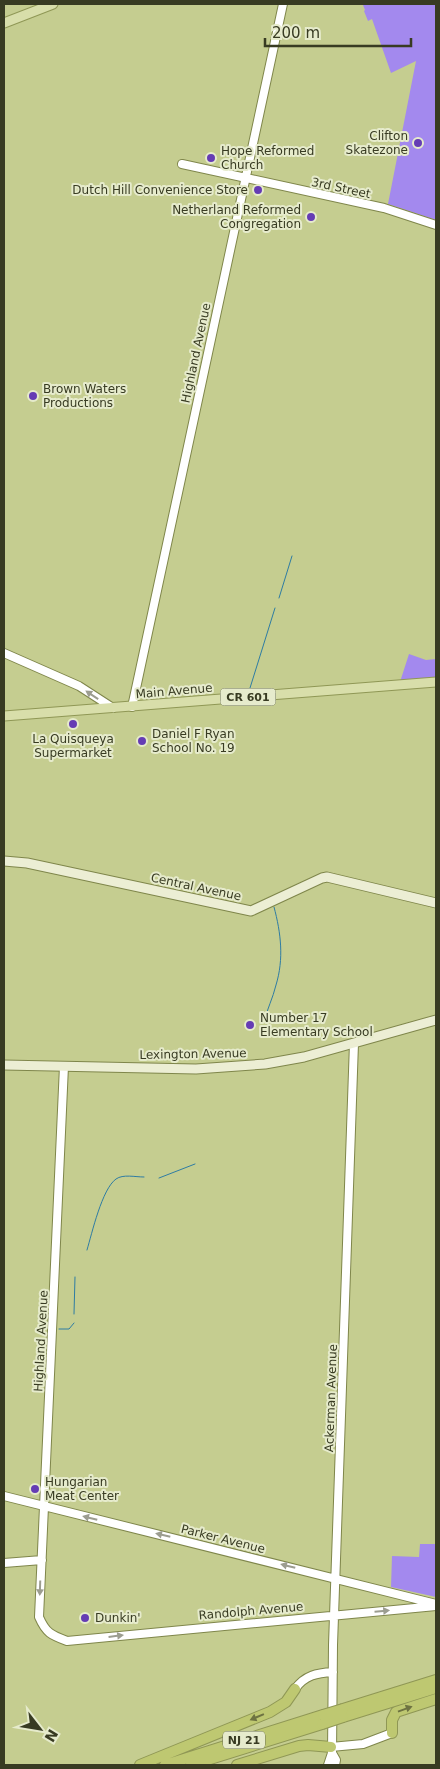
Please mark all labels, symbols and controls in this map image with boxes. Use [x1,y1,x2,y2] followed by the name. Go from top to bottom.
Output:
[265,15,411,47] scale bar
[272,24,320,42] text: 200 m
[346,129,408,157] place label: Clifton Skatezone
[412,137,424,149] marker: Clifton Skatezone
[221,144,314,172] place label: Hope Reformed Church
[205,152,217,164] marker: Hope Reformed Church
[310,175,372,201] street label: 3rd Street
[72,183,248,197] place label: Dutch Hill Convenience Store
[252,184,264,196] marker: Dutch Hill Convenience Store
[172,203,301,231] place label: Netherland Reformed Congregation
[305,211,317,223] marker: Netherland Reformed Congregation
[179,302,213,404] street label: Highland Avenue
[43,382,126,410] place label: Brown Waters Productions
[27,390,39,402] marker: Brown Waters Productions
[135,681,213,701] street label: Main Avenue
[220,689,276,706] road number: CR 601
[86,690,99,699] one-way arrow
[67,718,79,730] marker: La Quisqueya Supermarket
[152,727,235,755] place label: Daniel F Ryan School No. 19
[32,732,114,760] place label: La Quisqueya Supermarket
[136,735,148,747] marker: Daniel F Ryan School No. 19
[150,871,242,903] street label: Central Avenue
[260,1011,373,1039] place label: Number 17 Elementary School
[244,1019,256,1031] marker: Number 17 Elementary School
[139,1046,247,1062] street label: Lexington Avenue
[31,1290,51,1392] street label: Highland Avenue
[322,1344,340,1452] street label: Ackerman Avenue
[45,1475,119,1503] place label: Hungarian Meat Center
[29,1483,41,1495] marker: Hungarian Meat Center
[82,1514,97,1522] one-way arrow
[179,1522,267,1556] street label: Parker Avenue
[155,1531,170,1539] one-way arrow
[280,1562,295,1570] one-way arrow
[36,1580,44,1596] one-way arrow
[198,1599,304,1623] street label: Randolph Avenue
[375,1607,391,1615] one-way arrow
[95,1611,141,1625] place label: Dunkin'
[79,1612,91,1624] marker: Dunkin'
[108,1632,124,1640] one-way arrow
[15,1704,65,1754] north arrow
[398,1705,413,1712] one-way arrow
[250,1714,264,1722] one-way arrow
[41,1727,61,1745] text: N
[223,1732,265,1748] road number: NJ 21

